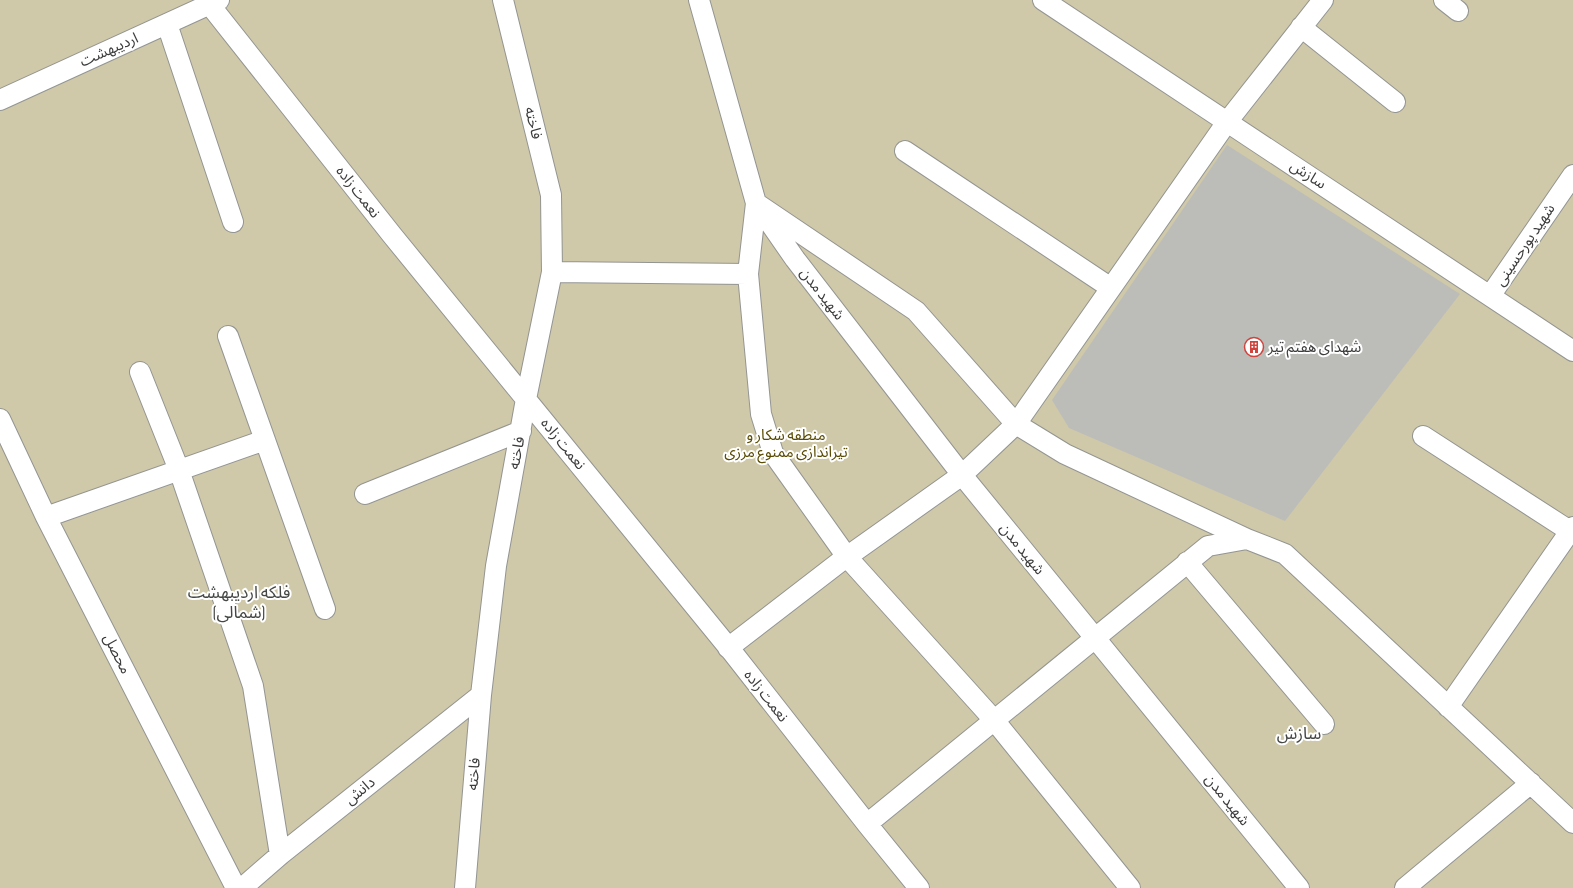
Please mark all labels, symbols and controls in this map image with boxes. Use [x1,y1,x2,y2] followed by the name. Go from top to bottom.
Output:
[77,29,141,71] street label: اردیبهشت
[520,105,546,141] street label: فاخته
[1286,156,1330,194] street label: سازش
[332,162,384,222] street label: نعمت زاده
[1491,200,1560,290] street label: شهید پورحسینی
[796,264,849,324] street label: شهید مدن
[1243,336,1265,358] building icon: شهدای هفتم تیر
[1267,338,1361,358] place label: شهدای هفتم تیر
[536,414,590,474] street label: نعمت زاده
[724,426,848,464] park label: منطقه شکار و تیراندازی ممنوع مرزی
[505,435,530,471] street label: فاخته
[995,519,1049,579] street label: شهید مدن
[188,583,290,623] district label: فلکه اردیبهشت (شمالی)
[99,631,135,677] street label: محصل
[740,666,792,726] street label: نعمت زاده
[1277,724,1321,744] district label: سازش
[463,757,485,791] street label: فاخته
[1200,770,1254,830] street label: شهید مدن
[341,773,379,809] street label: دانش

